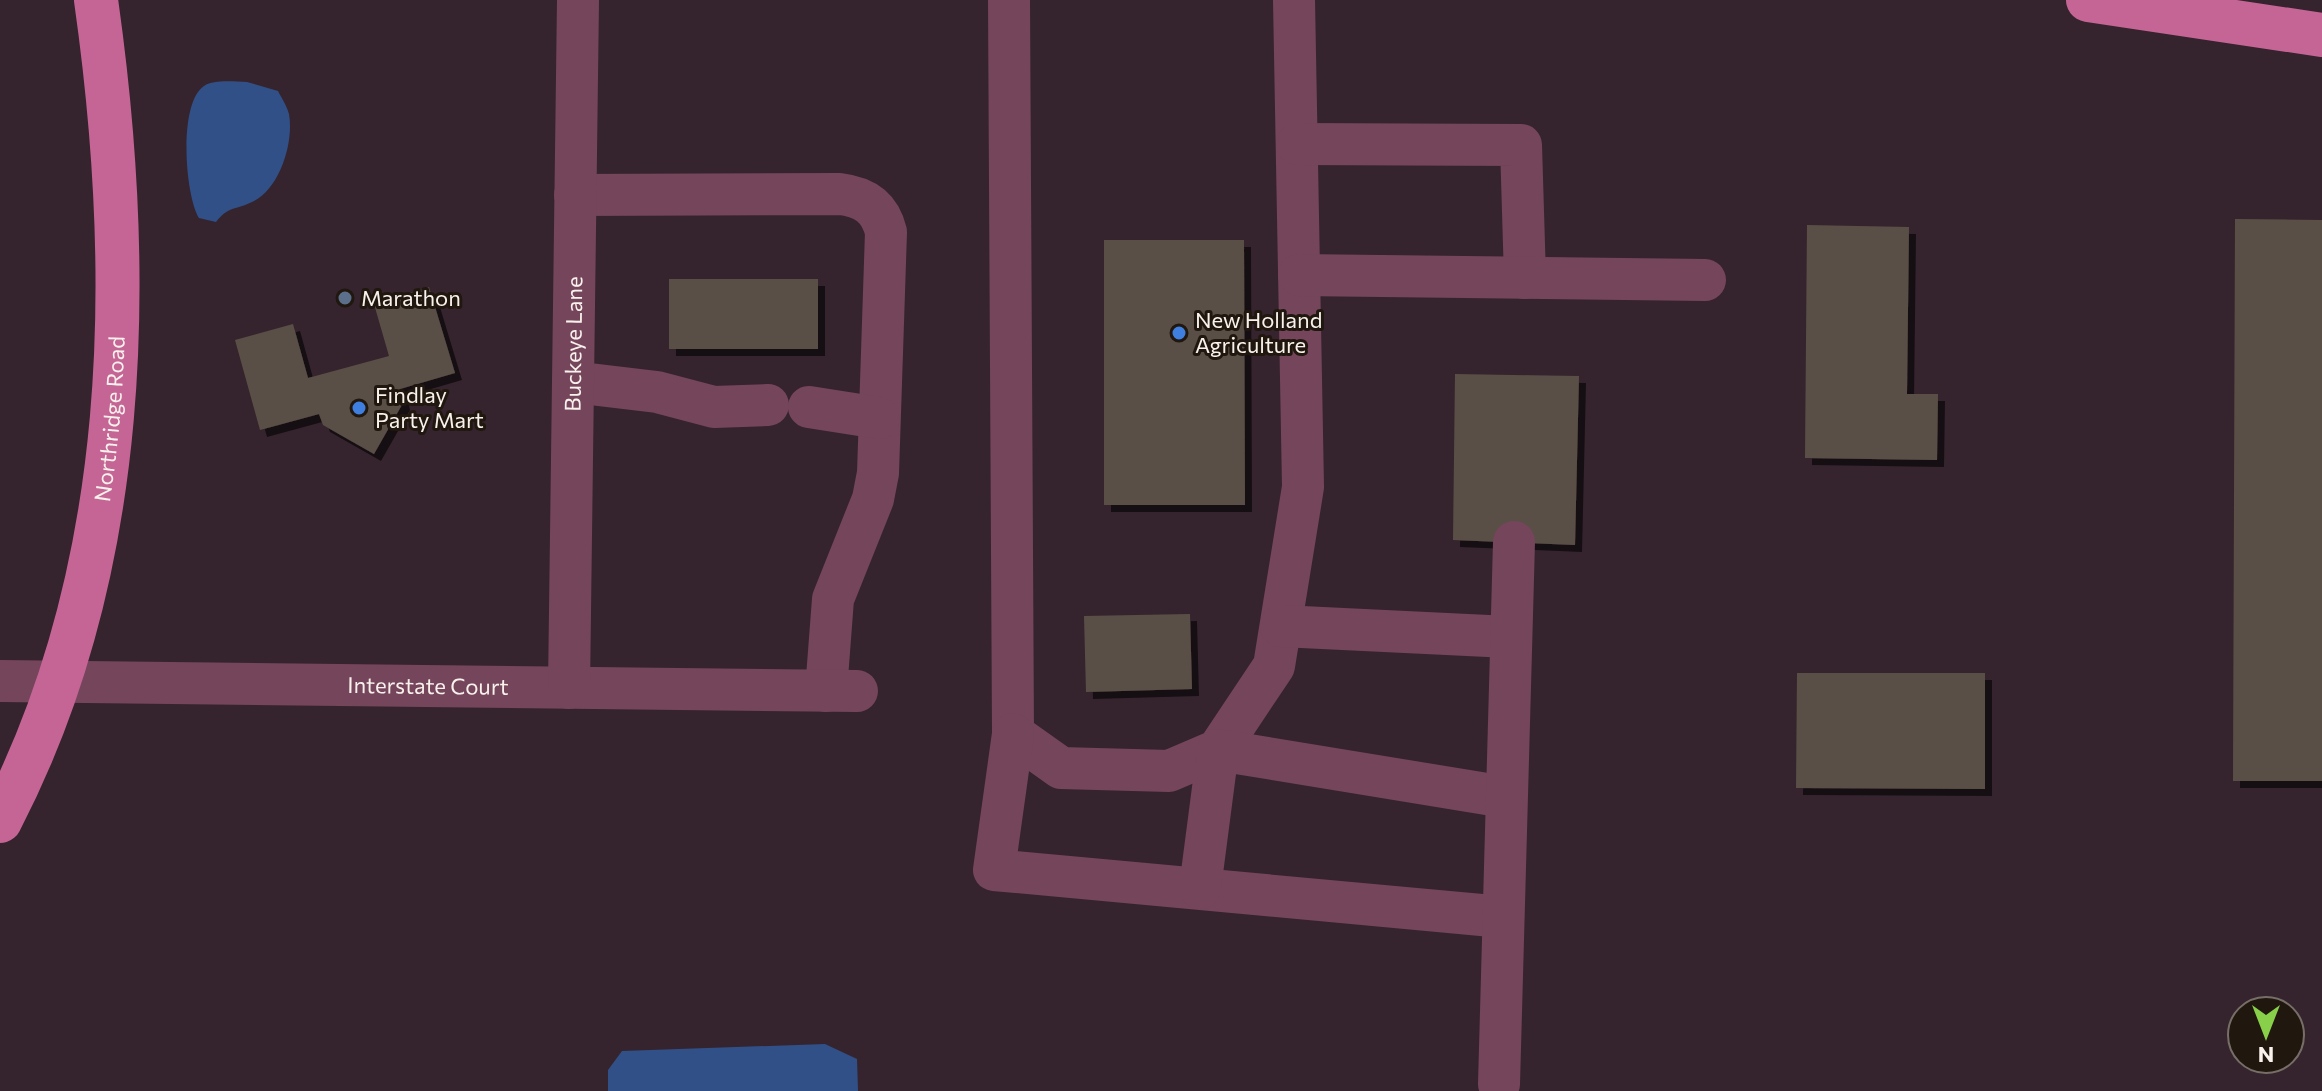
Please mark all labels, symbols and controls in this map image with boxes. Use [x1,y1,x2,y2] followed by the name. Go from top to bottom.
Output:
[559,276,587,412] street label: Buckeye Lane
[361,284,461,311] place label: Marathon
[336,289,354,307] marker: Marathon
[1195,306,1322,358] place label: New Holland Agriculture
[1170,324,1188,342] marker: New Holland Agriculture
[88,335,130,503] street label: Northridge Road
[375,381,484,433] place label: Findlay Party Mart
[350,399,368,417] marker: Findlay Party Mart
[347,671,509,700] street label: Interstate Court
[2226,995,2306,1075] north arrow
[2258,1042,2274,1069] text: N

